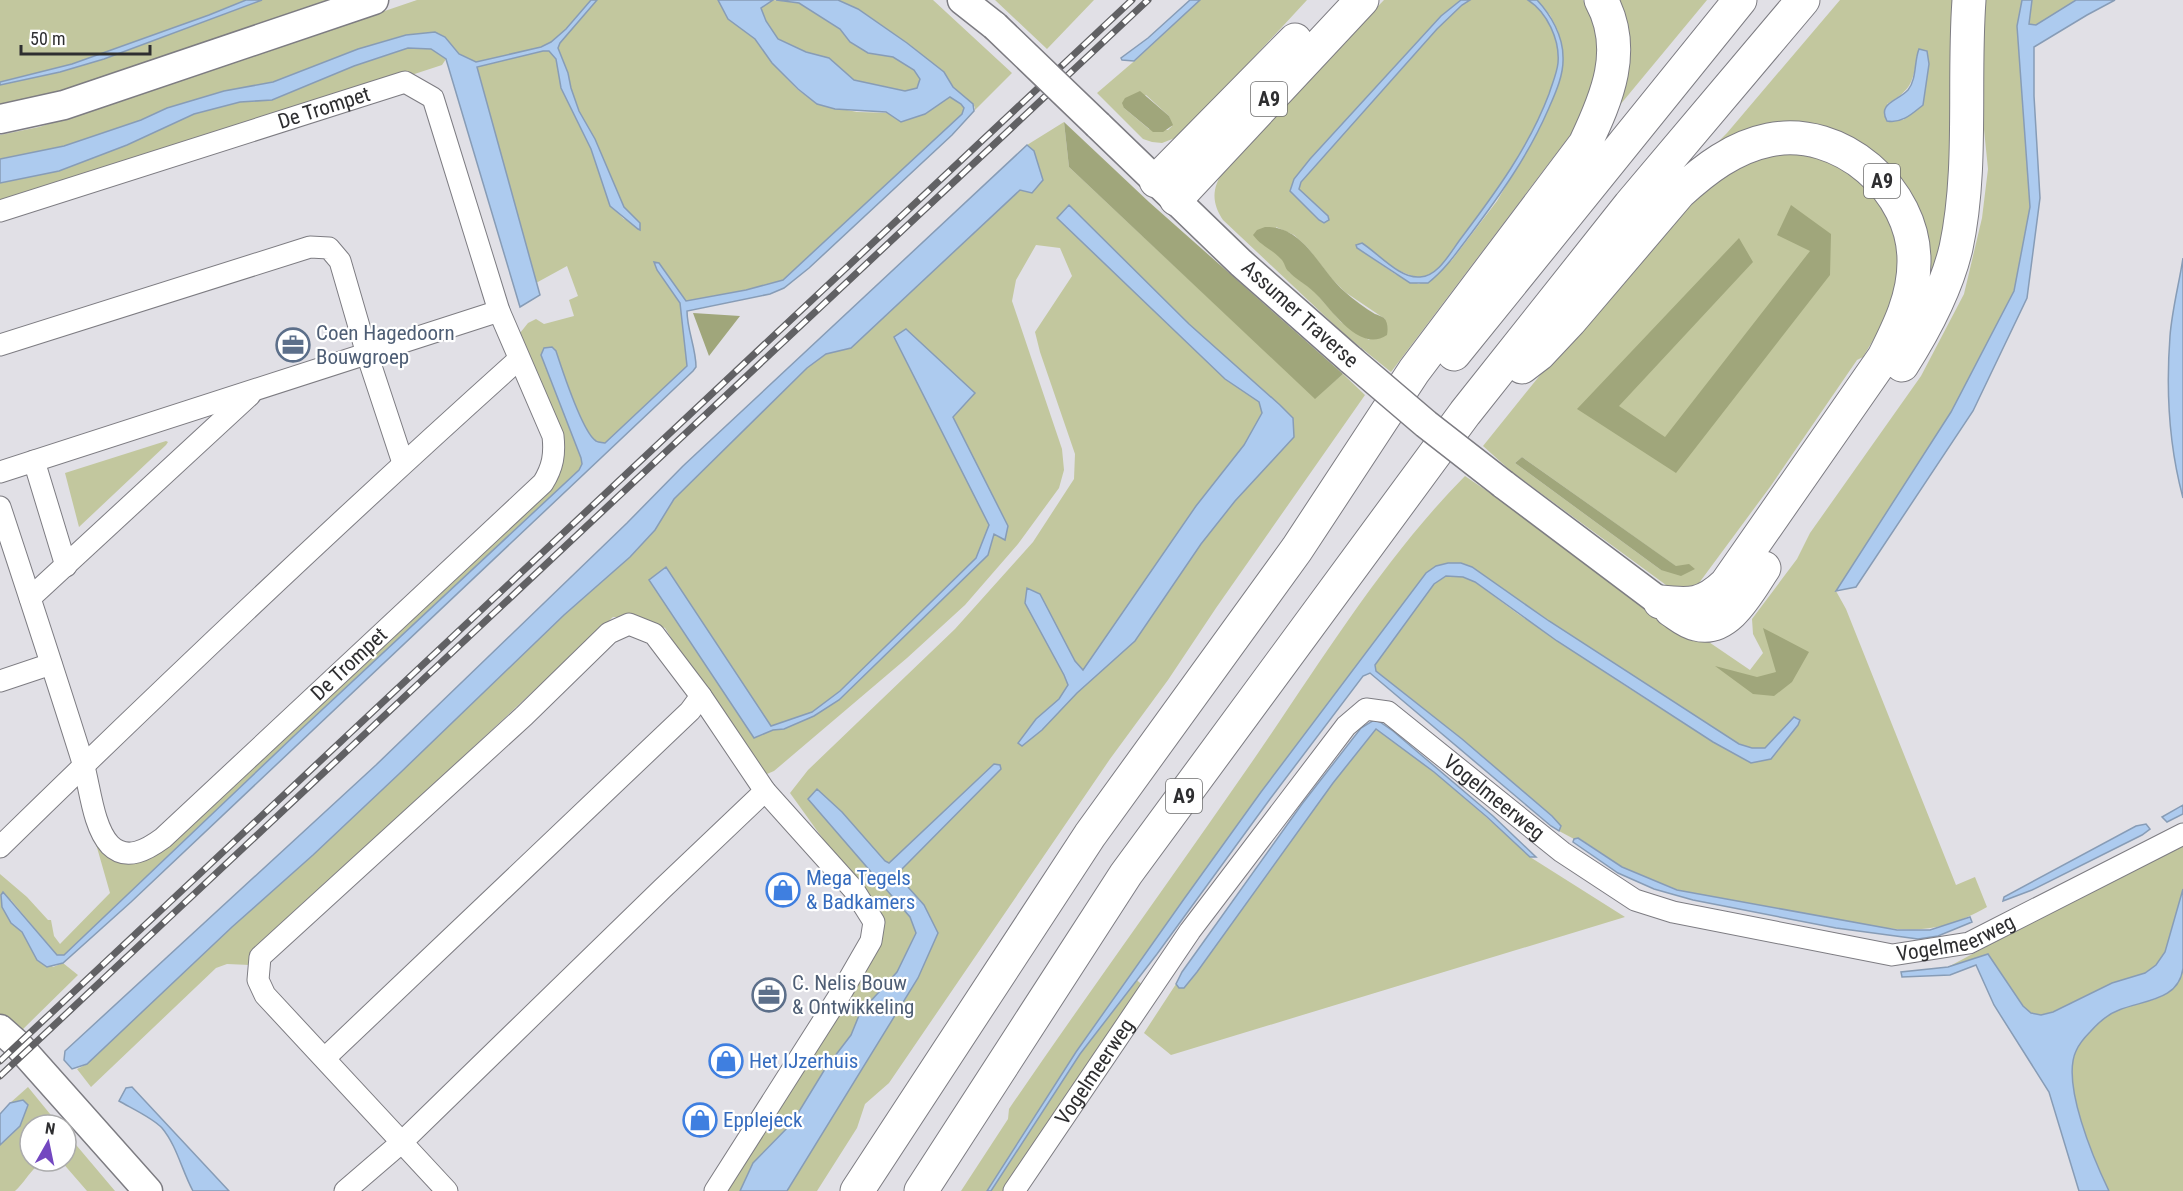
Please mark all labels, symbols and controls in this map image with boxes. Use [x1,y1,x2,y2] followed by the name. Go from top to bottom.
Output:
[21,18,150,56] scale bar
[30,28,65,49] text: 50 m
[275,82,373,134] street label: De Trompet
[1251,82,1287,116] road number: A9
[1864,164,1900,198] road number: A9
[1237,255,1363,373] street label: Assumer Traverse
[316,321,455,369] place label: Coen Hagedoorn Bouwgroep
[275,327,311,363] office icon: Coen Hagedoorn Bouwgroep
[306,623,392,705] street label: De Trompet
[1439,749,1549,845] street label: Vogelmeerweg
[1166,779,1202,813] road number: A9
[806,866,915,914] place label: Mega Tegels & Badkamers
[765,872,801,908] shop icon: Mega Tegels & Badkamers
[1895,910,2019,966] street label: Vogelmeerweg
[792,971,914,1019] place label: C. Nelis Bouw & Ontwikkeling
[751,977,787,1013] office icon: C. Nelis Bouw & Ontwikkeling
[1050,1014,1139,1129] street label: Vogelmeerweg
[708,1043,744,1079] shop icon: Het IJzerhuis
[749,1049,858,1073] place label: Het IJzerhuis
[682,1102,718,1138] shop icon: Epplejeck
[723,1108,803,1132] place label: Epplejeck
[18,1113,78,1173] north arrow
[44,1119,57,1139] text: N

